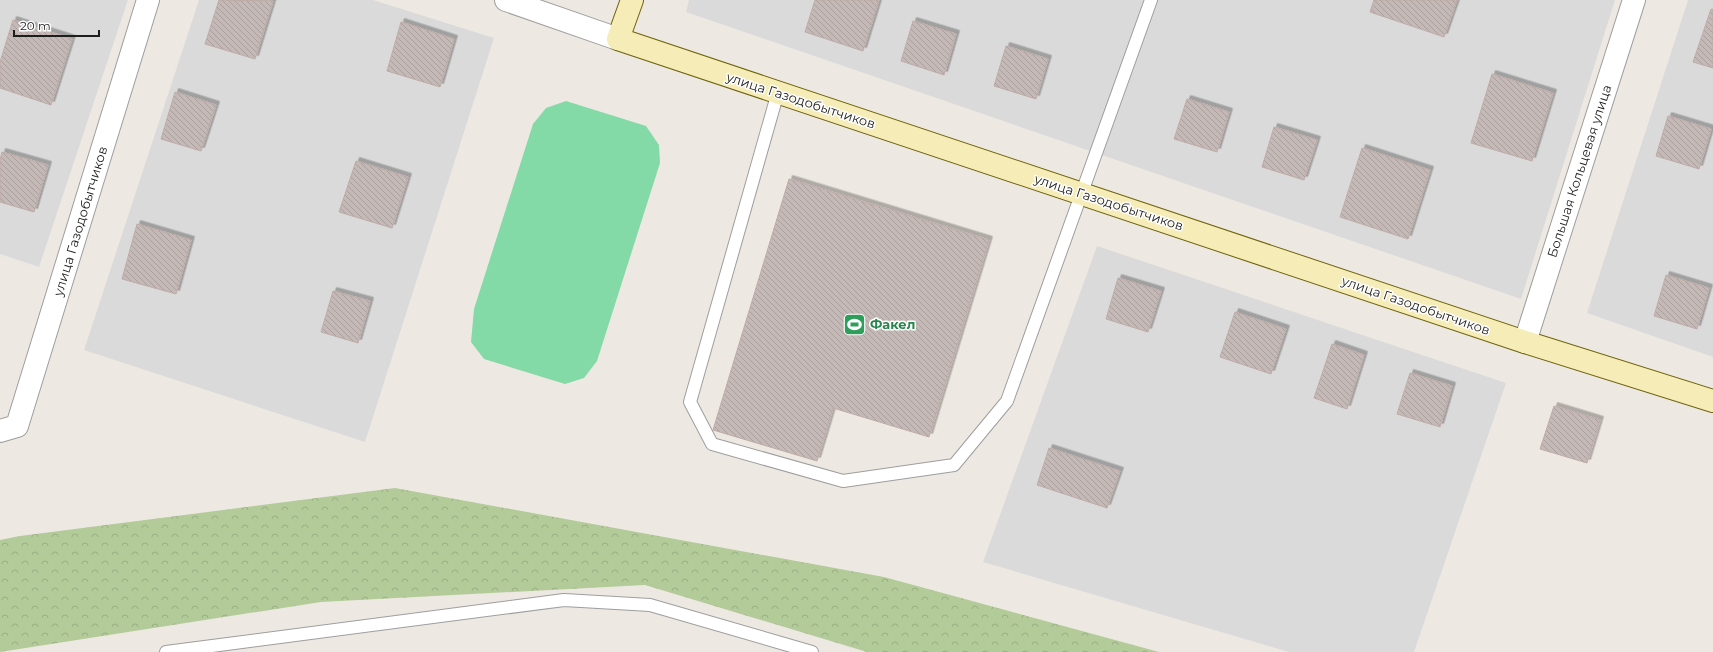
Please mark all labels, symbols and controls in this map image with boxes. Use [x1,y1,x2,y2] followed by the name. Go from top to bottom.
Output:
[14,12,99,38] scale bar
[20,18,51,33] text: 20 m
[724,68,878,132] street label: улица Газодобытчиков
[1543,82,1615,260] street label: Большая Кольцевая улица
[49,144,110,299] street label: улица Газодобытчиков
[1032,170,1186,234] street label: улица Газодобытчиков
[1339,272,1492,338] street label: улица Газодобытчиков
[842,311,868,337] sports icon: Факел
[870,316,915,332] place label: Факел

